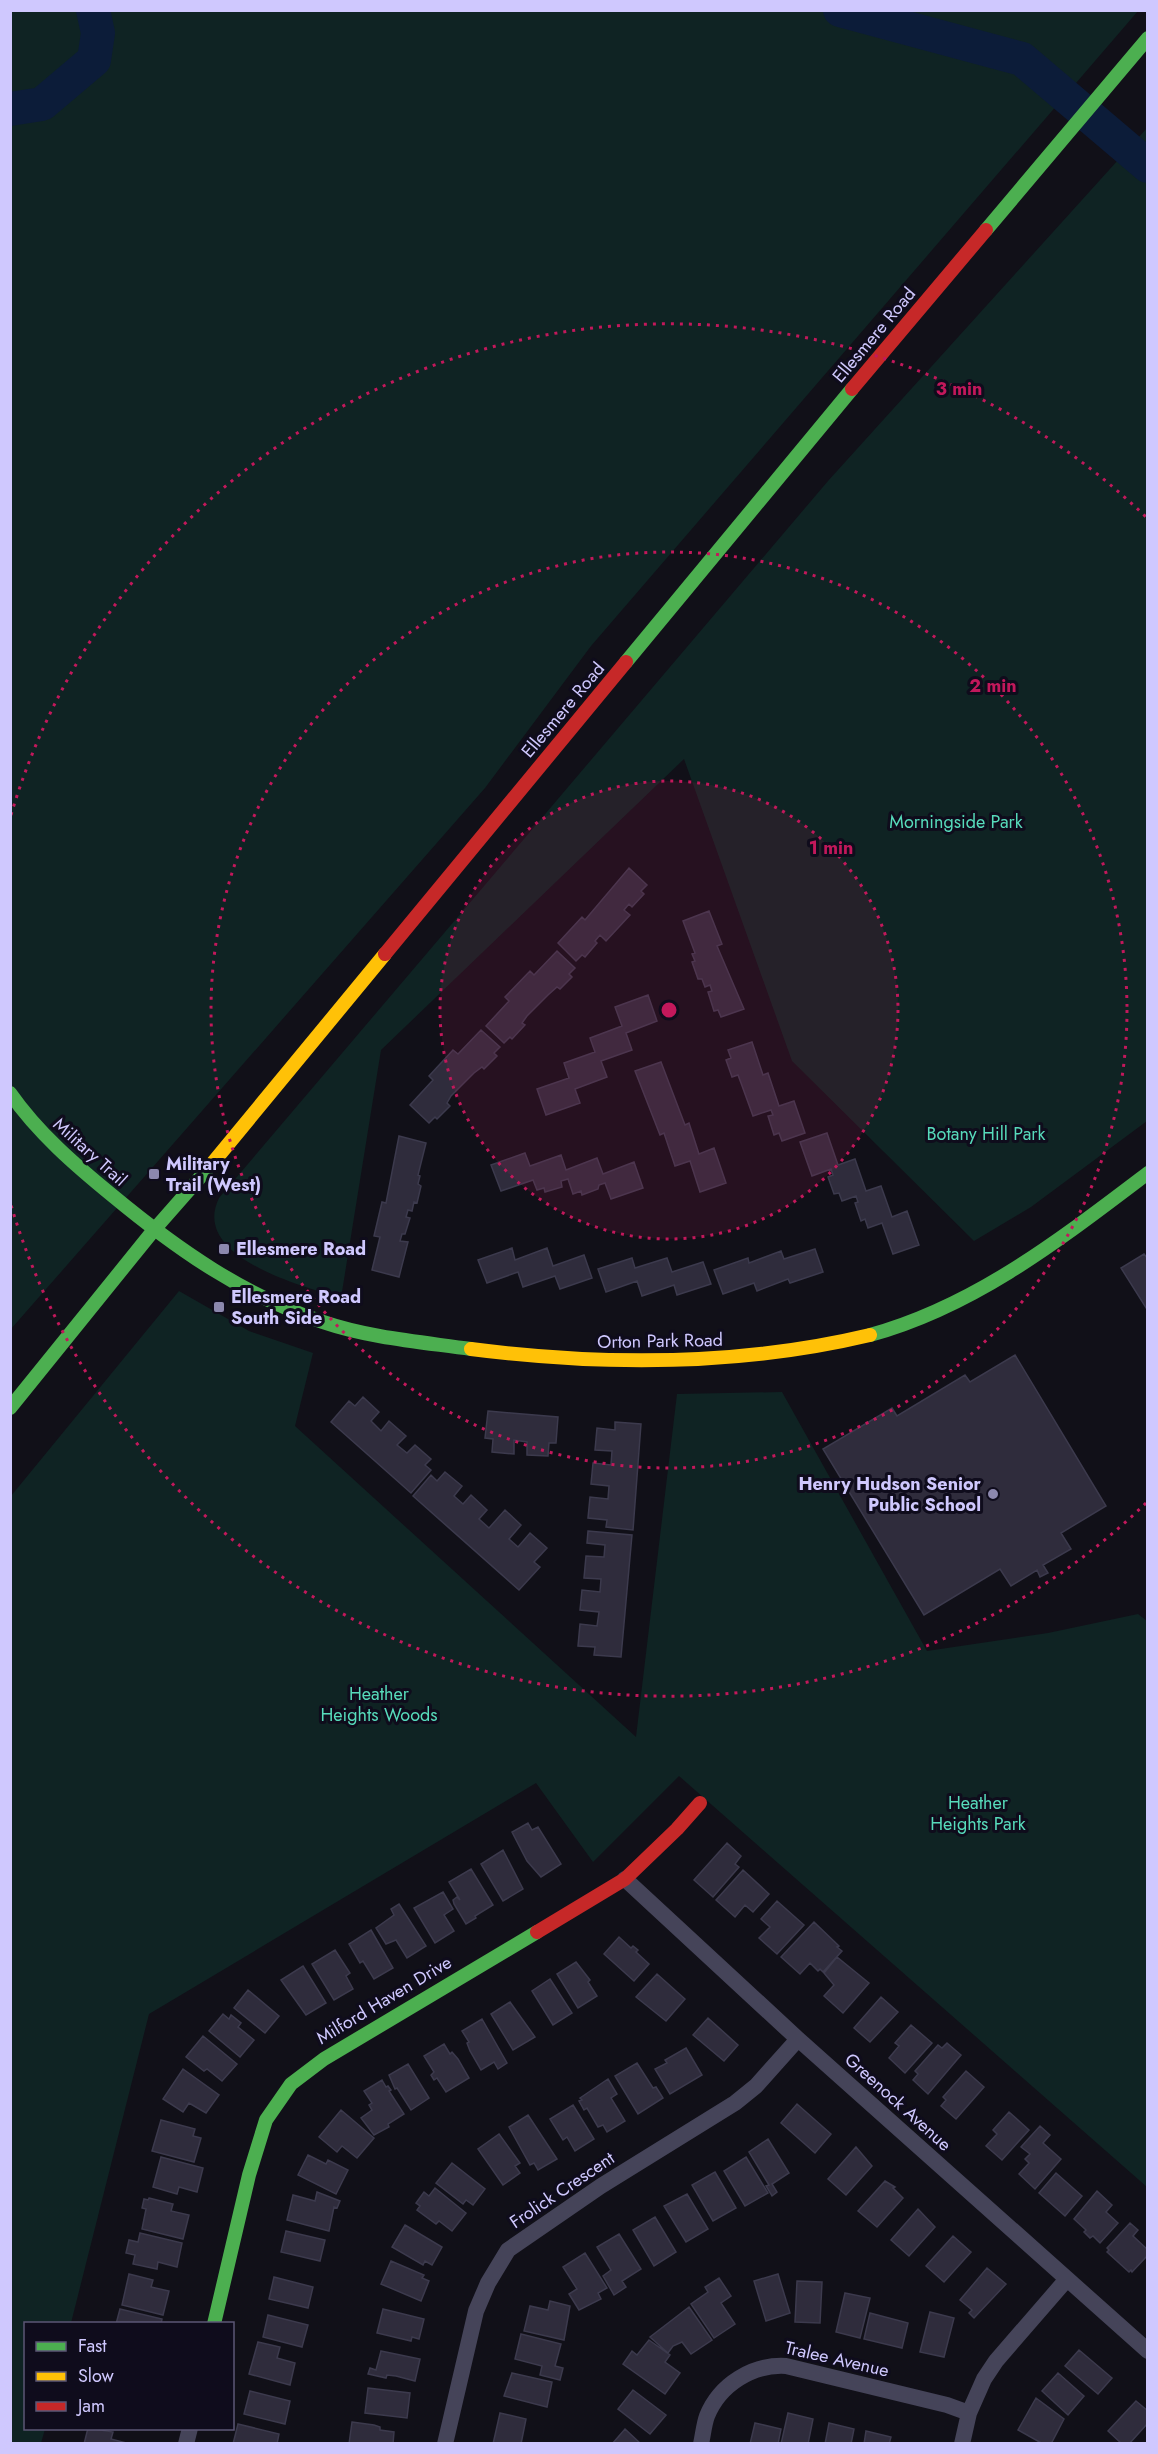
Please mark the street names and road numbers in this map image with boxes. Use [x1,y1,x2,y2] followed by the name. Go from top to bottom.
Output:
[826,282,922,388] street label: Ellesmere Road
[515,657,611,763] street label: Ellesmere Road
[47,1112,133,1192] street label: Military Trail
[597,1327,723,1355] street label: Orton Park Road
[312,1949,456,2051] street label: Milford Haven Drive
[839,2047,957,2157] street label: Greenock Avenue
[504,2145,620,2235] street label: Frolick Crescent
[782,2334,892,2384] street label: Tralee Avenue

